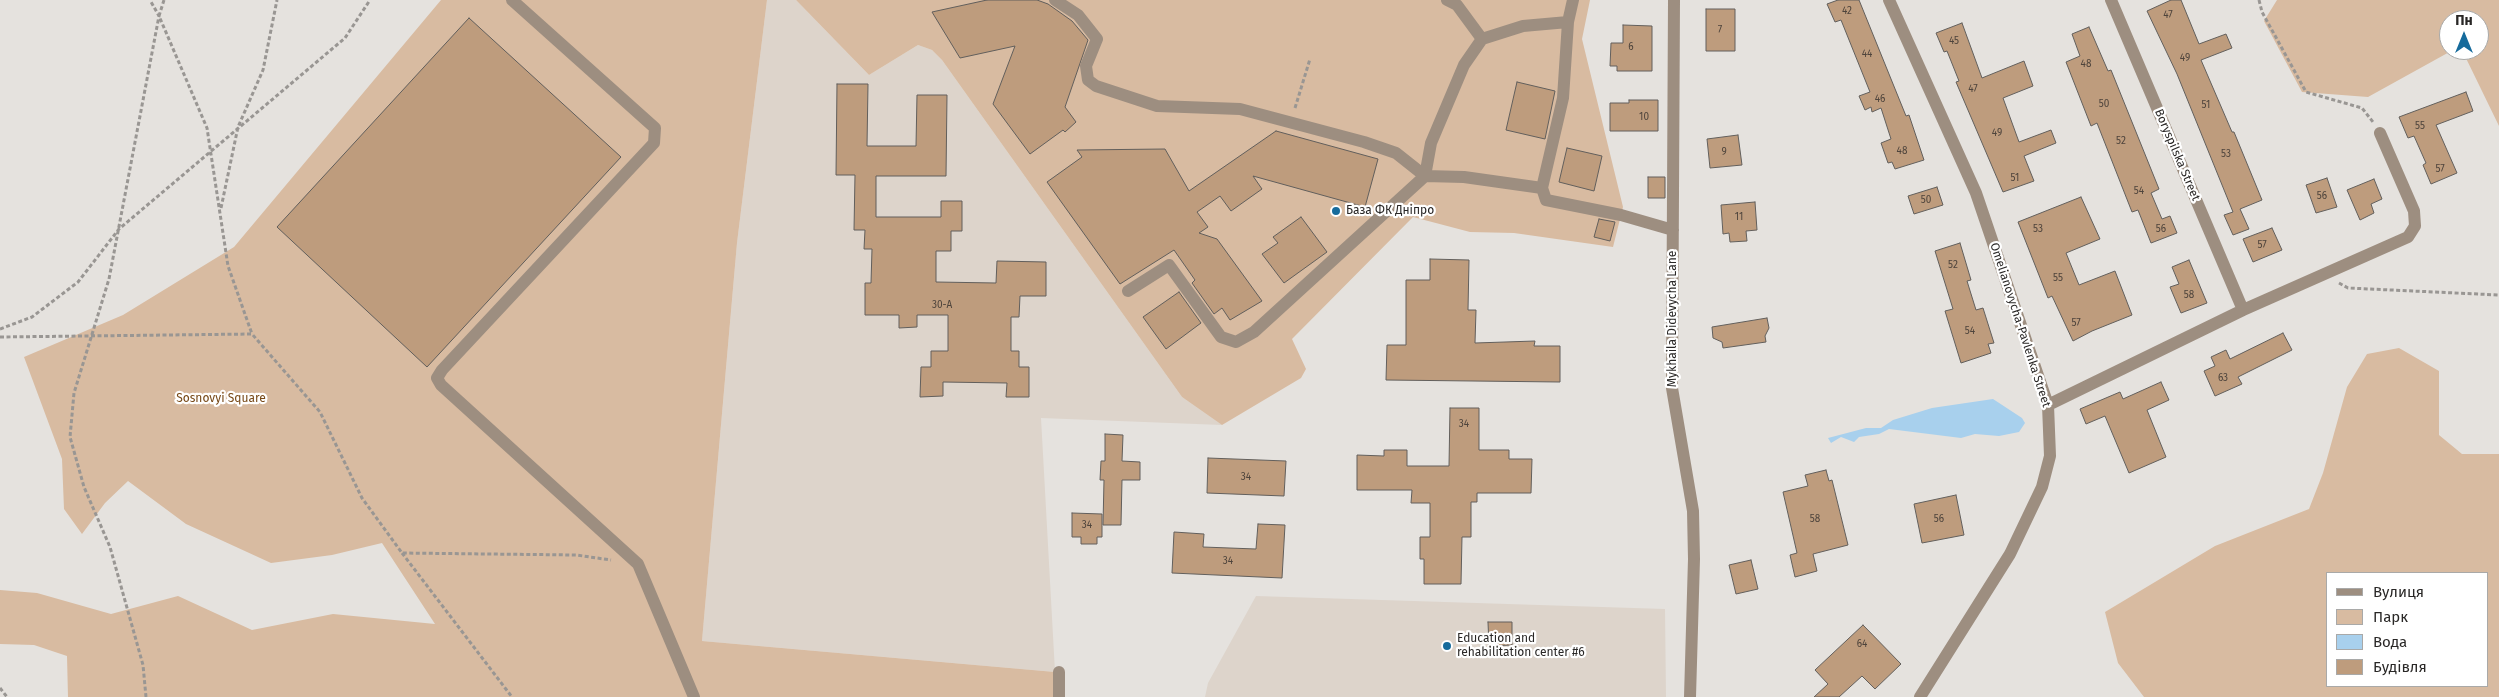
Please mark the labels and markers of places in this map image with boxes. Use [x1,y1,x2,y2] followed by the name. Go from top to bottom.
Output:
[1346,204,1434,218] place label: База ФК Дніпро
[1330,205,1342,217] marker: База ФК Дніпро
[1457,632,1585,660] place label: Education and rehabilitation center #6
[1441,640,1453,652] marker: Education and rehabilitation center #6

